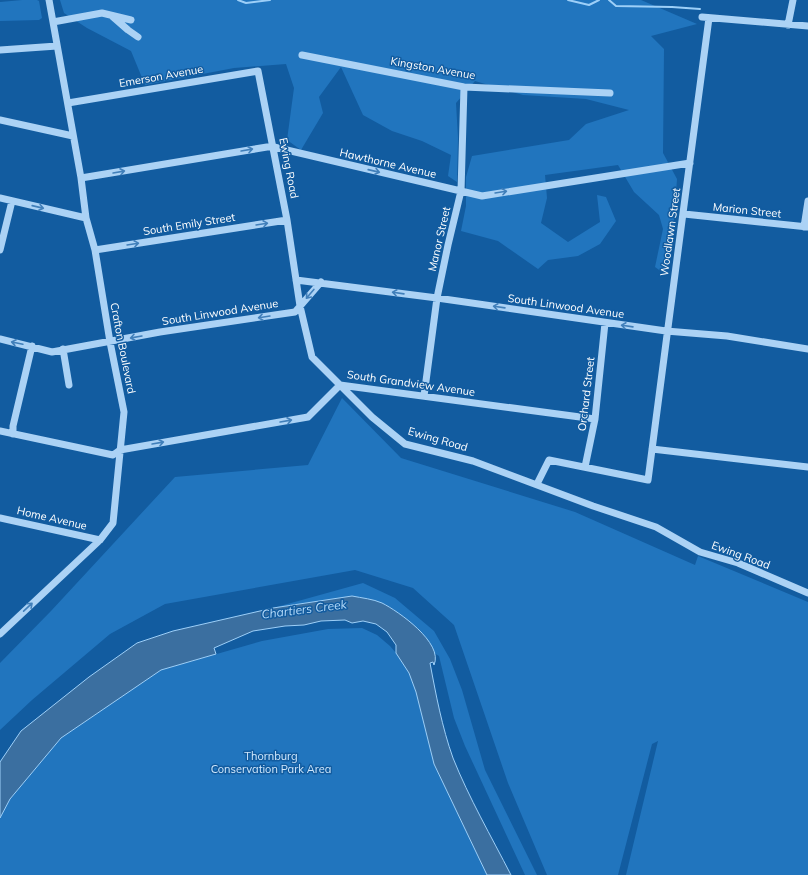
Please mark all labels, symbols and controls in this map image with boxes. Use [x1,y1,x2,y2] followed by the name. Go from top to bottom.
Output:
[390,54,476,82] street label: Kingston Avenue
[118,62,204,90] street label: Emerson Avenue
[276,136,302,200] street label: Ewing Road
[338,145,438,181] street label: Hawthorne Avenue
[241,146,254,154] one-way arrow
[112,168,125,176] one-way arrow
[368,168,381,175] one-way arrow
[657,187,683,277] street label: Woodlawn Street
[494,188,507,196] one-way arrow
[712,199,782,221] street label: Marion Street
[31,204,44,211] one-way arrow
[425,205,453,273] street label: Manor Street
[142,210,236,238] street label: South Emily Street
[255,220,268,228] one-way arrow
[126,240,139,248] one-way arrow
[306,289,315,299] one-way arrow
[392,289,405,296] one-way arrow
[507,291,625,321] street label: South Linwood Avenue
[161,296,279,328] street label: South Linwood Avenue
[107,301,139,395] street label: Crafton Boulevard
[493,303,506,311] one-way arrow
[258,313,271,321] one-way arrow
[621,322,634,330] one-way arrow
[130,333,143,341] one-way arrow
[11,338,24,346] one-way arrow
[574,356,598,432] street label: Orchard Street
[346,367,476,399] street label: South Grandview Avenue
[280,416,293,424] one-way arrow
[407,424,469,454] street label: Ewing Road
[151,439,164,447] one-way arrow
[16,503,88,533] street label: Home Avenue
[710,538,772,572] street label: Ewing Road
[260,596,348,622] water label: Chartiers Creek
[23,603,34,612] one-way arrow
[211,749,331,776] park label: Thornburg Conservation Park Area

